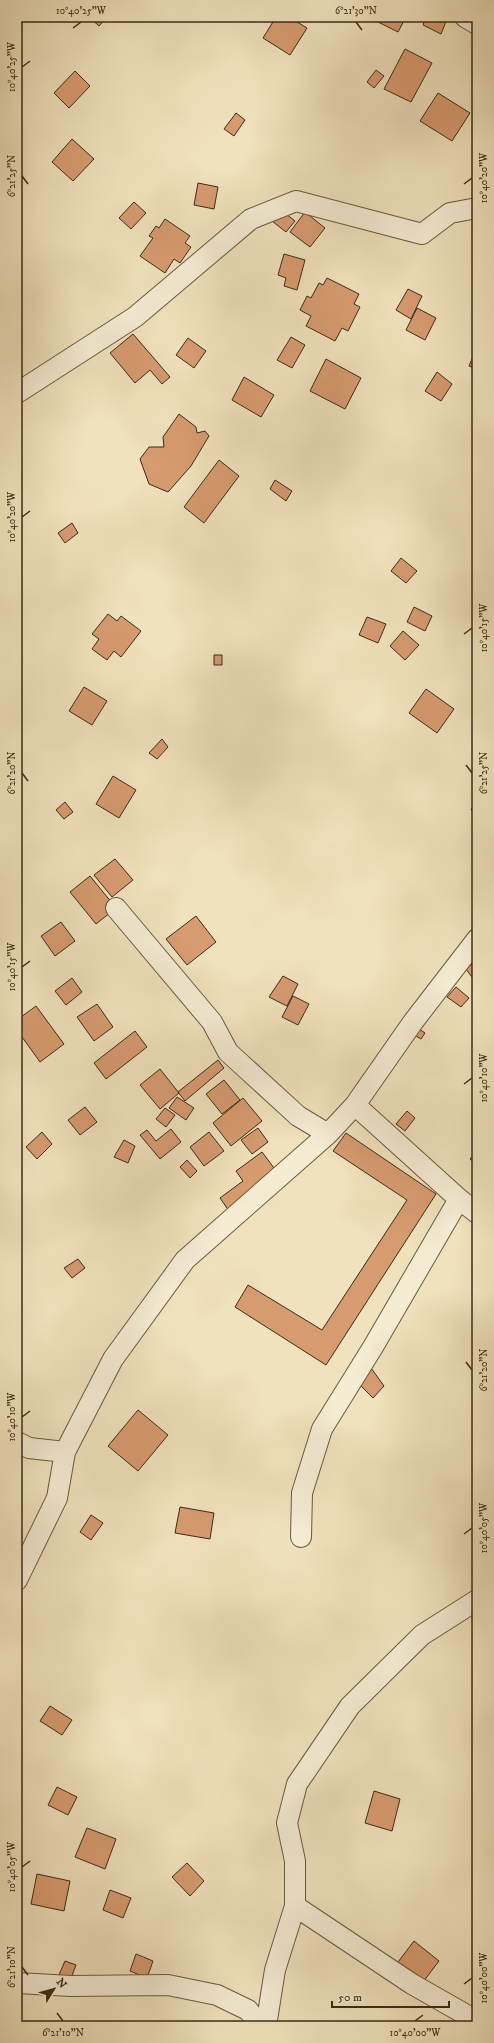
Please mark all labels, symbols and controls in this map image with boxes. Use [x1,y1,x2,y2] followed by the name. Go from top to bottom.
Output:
[56,5,107,17] text: 10°40'25"W
[335,5,377,17] text: 6°21'30"N
[6,41,18,92] text: 10°40'25"W
[478,152,490,203] text: 10°40'20"W
[6,155,18,197] text: 6°21'25"N
[6,491,18,542] text: 10°40'20"W
[478,603,490,652] text: 10°40'15"W
[6,751,18,795] text: 6°21'20"N
[478,752,490,794] text: 6°21'25"N
[6,942,18,991] text: 10°40'15"W
[478,1053,490,1103] text: 10°40'10"W
[478,1348,490,1392] text: 6°21'20"N
[6,1392,18,1442] text: 10°40'10"W
[478,1502,490,1553] text: 10°40'05"W
[6,1841,18,1892] text: 10°40'05"W
[6,1946,18,1988] text: 6°21'10"N
[478,1952,490,2003] text: 10°40'00"W
[34,1969,74,2009] north arrow
[53,1976,69,1991] text: N
[332,1983,449,2009] scale bar
[338,1990,362,2005] text: 50 m
[42,2027,84,2039] text: 6°21'10"N
[390,2027,441,2039] text: 10°40'00"W

